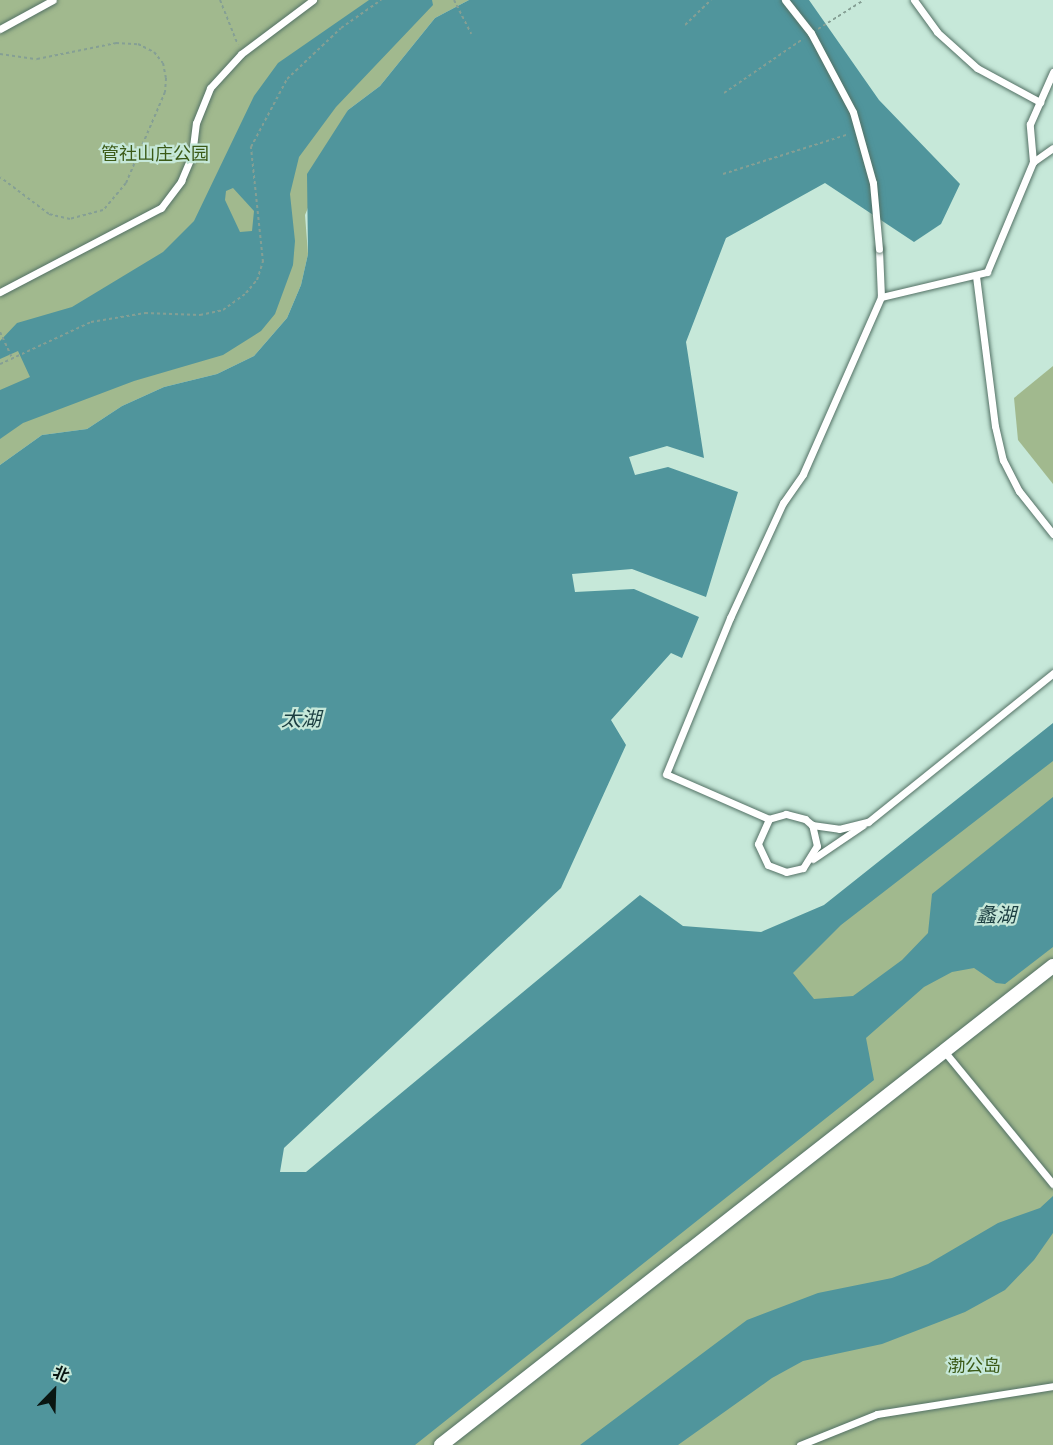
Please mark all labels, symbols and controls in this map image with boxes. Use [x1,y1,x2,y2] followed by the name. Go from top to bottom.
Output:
[101,143,209,165] park label: 管社山庄公园
[281,707,321,731] water label: 太湖
[976,903,1016,927] water label: 蠡湖
[947,1355,1001,1377] park label: 渤公岛
[24,1361,84,1421] north arrow
[50,1362,72,1386] text: 北

